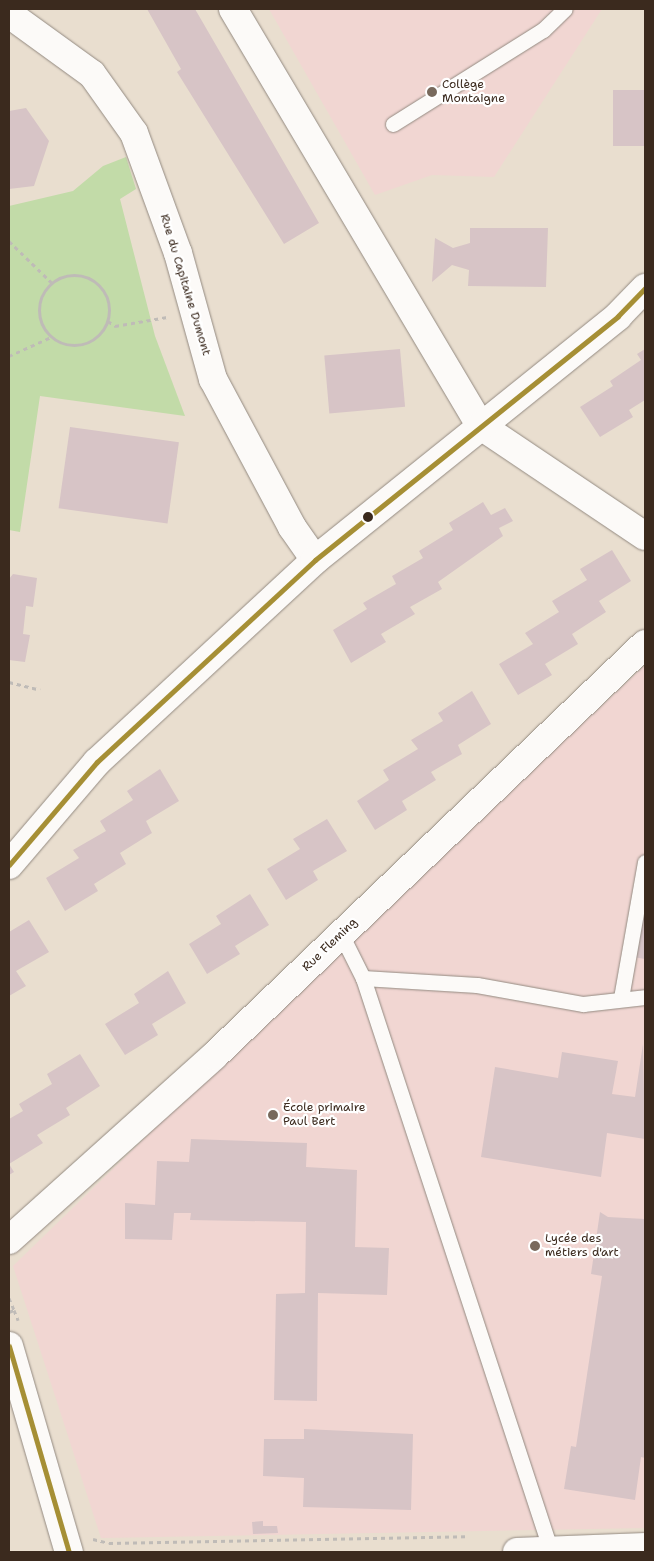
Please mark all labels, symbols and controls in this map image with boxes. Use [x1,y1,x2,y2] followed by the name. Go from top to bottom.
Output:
[442,78,505,106] place label: Collège Montaigne
[426,86,438,98] marker: Collège Montaigne
[157,212,213,358] street label: Rue du Capitaine Dumont
[363,512,373,522] unlabelled marker
[300,915,360,975] street label: Rue Fleming
[283,1101,365,1129] place label: École primaire Paul Bert
[267,1109,279,1121] marker: École primaire Paul Bert
[545,1232,619,1260] place label: Lycée des métiers d'art
[529,1240,541,1252] marker: Lycée des métiers d'art

